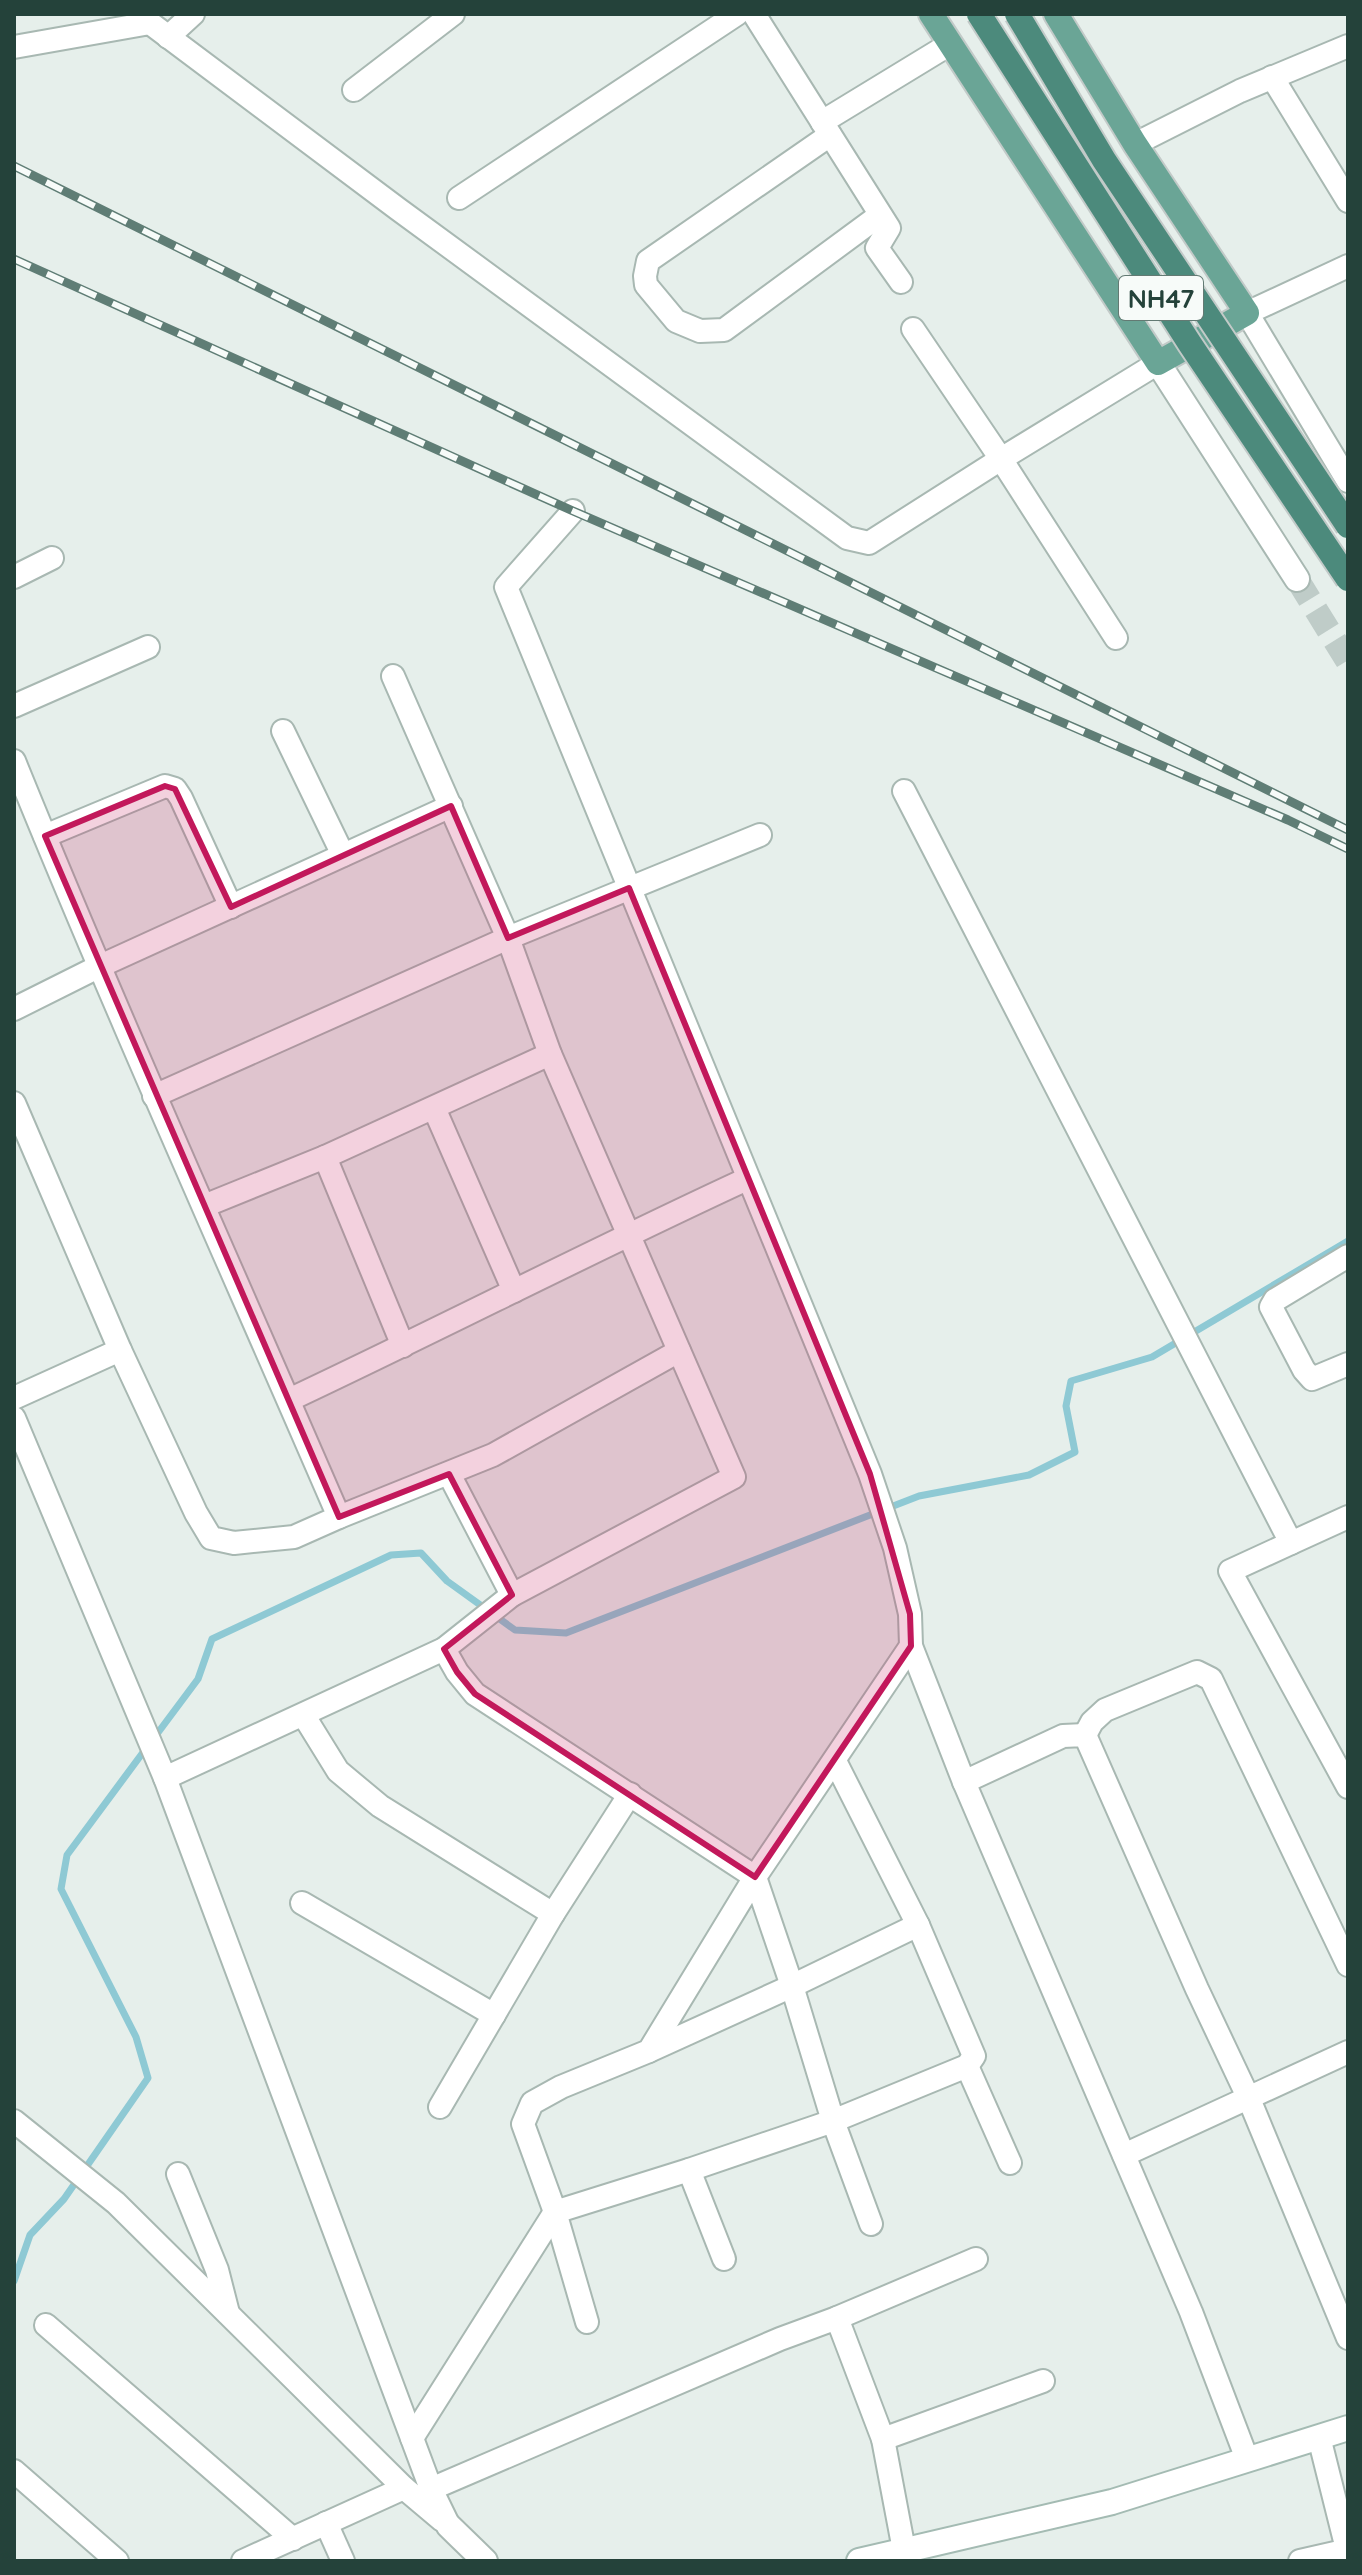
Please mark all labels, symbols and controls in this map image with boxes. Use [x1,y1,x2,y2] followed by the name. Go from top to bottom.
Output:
[1119,276,1203,320] road number: NH47

